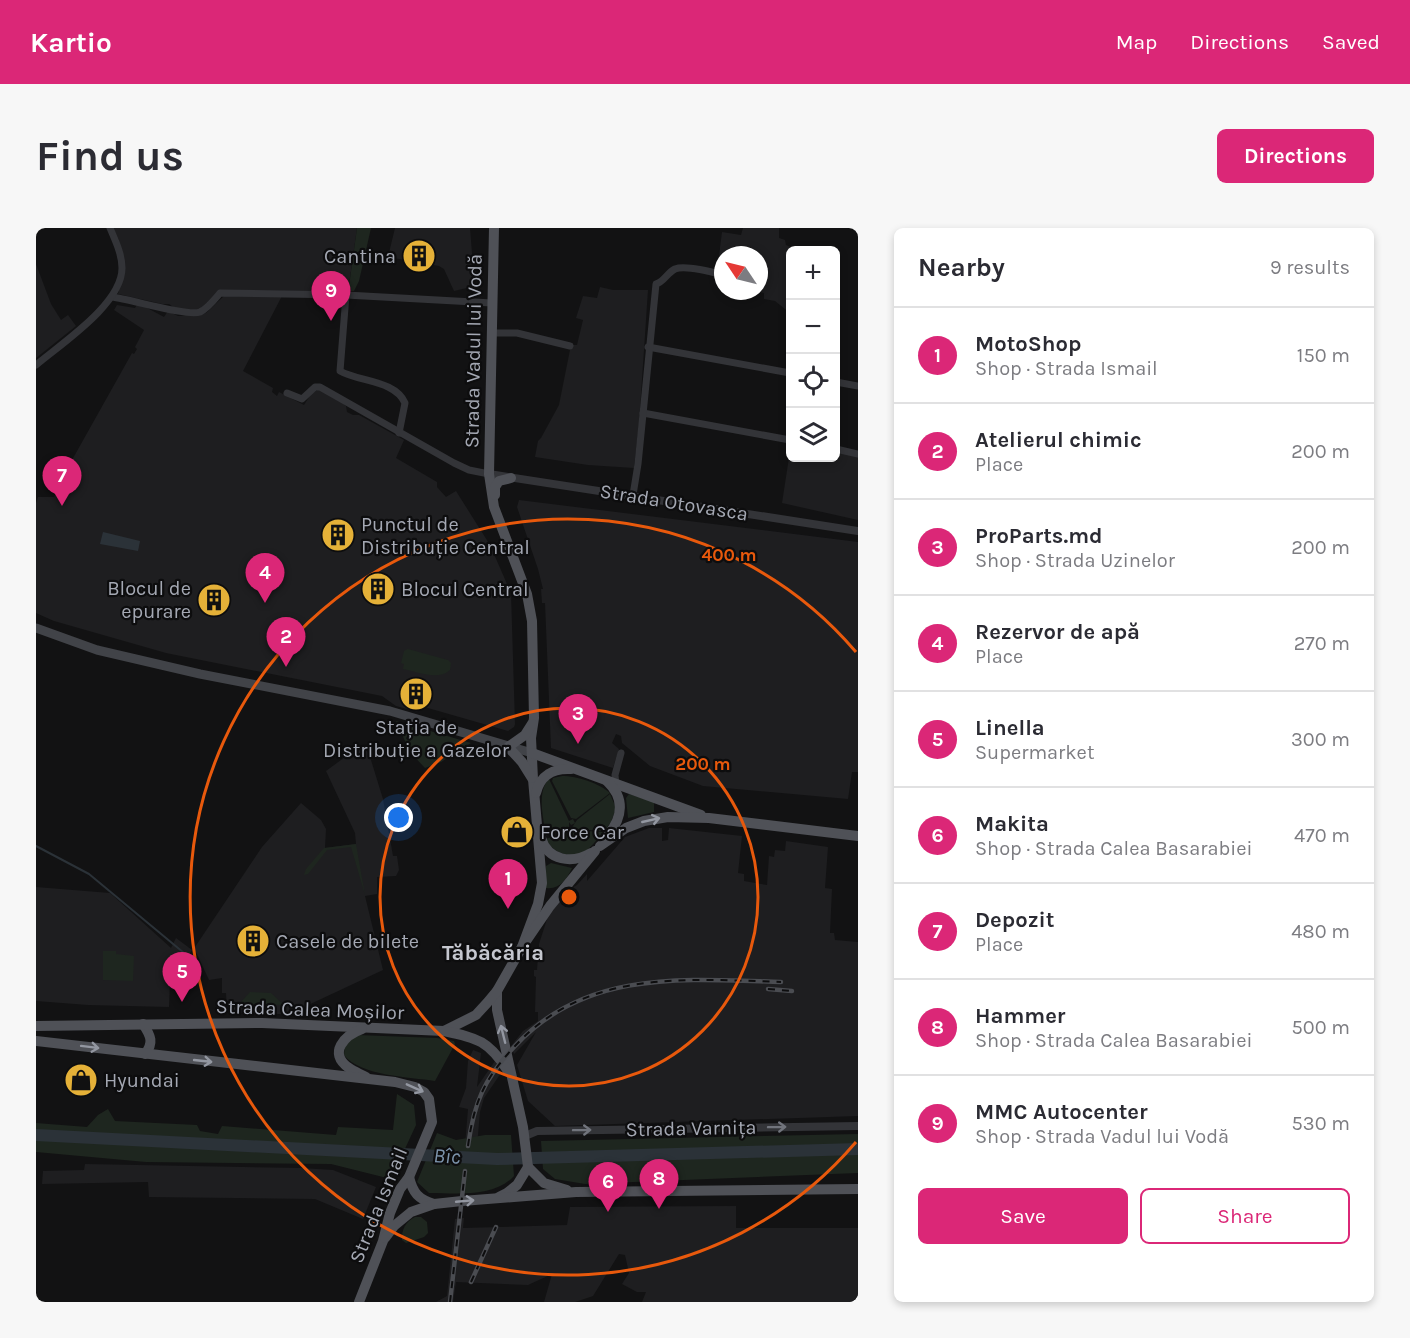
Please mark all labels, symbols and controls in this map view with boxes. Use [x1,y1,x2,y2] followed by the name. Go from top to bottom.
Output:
[30,26,112,59] text: Kartio
[1116,30,1157,54] text: Map
[1190,30,1289,54] text: Directions
[1322,30,1380,54] text: Saved
[1217,129,1374,183] button: Directions
[36,131,184,181] text: Find us
[401,238,437,274] building icon: Cantina
[324,245,396,268] place label: Cantina
[714,246,768,300] north arrow
[786,246,840,462] map controls
[786,246,840,300] button: +
[918,252,1005,283] text: Nearby
[460,254,487,448] street label: Strada Vadul lui Vodă
[1270,256,1350,279] text: 9 results
[312,272,350,321] pin: 9
[786,300,840,354] button: −
[975,331,1081,357] text: MotoShop
[934,344,941,367] text: 1
[1297,344,1350,367] text: 150 m
[786,354,840,408] button: locate
[975,357,1158,380] text: Shop · Strada Ismail
[786,408,840,462] button: layers
[975,427,1142,453] text: Atelierul chimic
[931,440,944,463] text: 2
[1291,440,1350,463] text: 200 m
[975,453,1023,476] text: Place
[42,456,82,506] pin: 7
[598,479,750,526] street label: Strada Otovasca
[361,513,530,559] place label: Punctul de Distribuție Central
[320,517,356,553] building icon: Punctul de Distribuție Central
[975,523,1103,549] text: ProParts.md
[931,536,944,559] text: 3
[1291,536,1350,559] text: 200 m
[701,544,757,566] text: 400 m
[975,549,1175,572] text: Shop · Strada Uzinelor
[246,554,284,603] pin: 4
[360,571,396,607] building icon: Blocul Central
[107,577,191,623] place label: Blocul de epurare
[401,578,529,601] place label: Blocul Central
[196,582,232,618] building icon: Blocul de epurare
[266,618,306,667] pin: 2
[975,619,1140,645] text: Rezervor de apă
[932,632,943,655] text: 4
[1294,632,1350,655] text: 270 m
[975,645,1023,668] text: Place
[398,676,434,712] building icon: Stația de Distribuție a Gazelor
[558,694,598,744] pin: 3
[975,715,1045,741] text: Linella
[323,716,510,762] place label: Stația de Distribuție a Gazelor
[932,728,943,751] text: 5
[1291,728,1350,751] text: 300 m
[975,741,1094,764] text: Supermarket
[675,753,731,775] text: 200 m
[384,803,413,832] your location
[975,811,1049,837] text: Makita
[641,813,660,825] one-way arrow
[499,814,535,850] shop icon: Force Car
[540,821,625,844] place label: Force Car
[931,824,944,847] text: 6
[1294,824,1350,847] text: 470 m
[975,837,1252,860] text: Shop · Strada Calea Basarabiei
[488,860,528,909] pin: 1
[559,887,579,907] centre of rings
[975,907,1054,933] text: Depozit
[933,920,942,943] text: 7
[1291,920,1350,943] text: 480 m
[235,923,271,959] building icon: Casele de bilete
[276,930,419,953] place label: Casele de bilete
[975,933,1023,956] text: Place
[442,940,544,966] district label: Tăbăcăria
[162,952,202,1002] pin: 5
[215,995,405,1024] street label: Strada Calea Moșilor
[975,1003,1065,1029] text: Hammer
[931,1016,944,1039] text: 8
[1292,1016,1350,1039] text: 500 m
[497,1025,509,1044] one-way arrow
[975,1029,1252,1052] text: Shop · Strada Calea Basarabiei
[80,1042,100,1053] one-way arrow
[192,1055,212,1066] one-way arrow
[63,1062,99,1098] shop icon: Hyundai
[104,1069,180,1092] place label: Hyundai
[405,1083,423,1094] one-way arrow
[975,1099,1148,1125] text: MMC Autocenter
[931,1112,944,1135] text: 9
[1292,1112,1350,1135] text: 530 m
[625,1116,757,1141] street label: Strada Varnița
[767,1121,787,1133] one-way arrow
[572,1124,592,1136] one-way arrow
[975,1125,1229,1148] text: Shop · Strada Vadul lui Vodă
[433,1143,461,1169] water label: Bîc
[345,1144,412,1266] street label: Strada Ismail
[640,1160,678,1209] pin: 8
[588,1162,628,1212] pin: 6
[918,1188,1128,1244] button: Save
[1140,1188,1350,1244] button: Share
[454,1195,474,1206] one-way arrow

